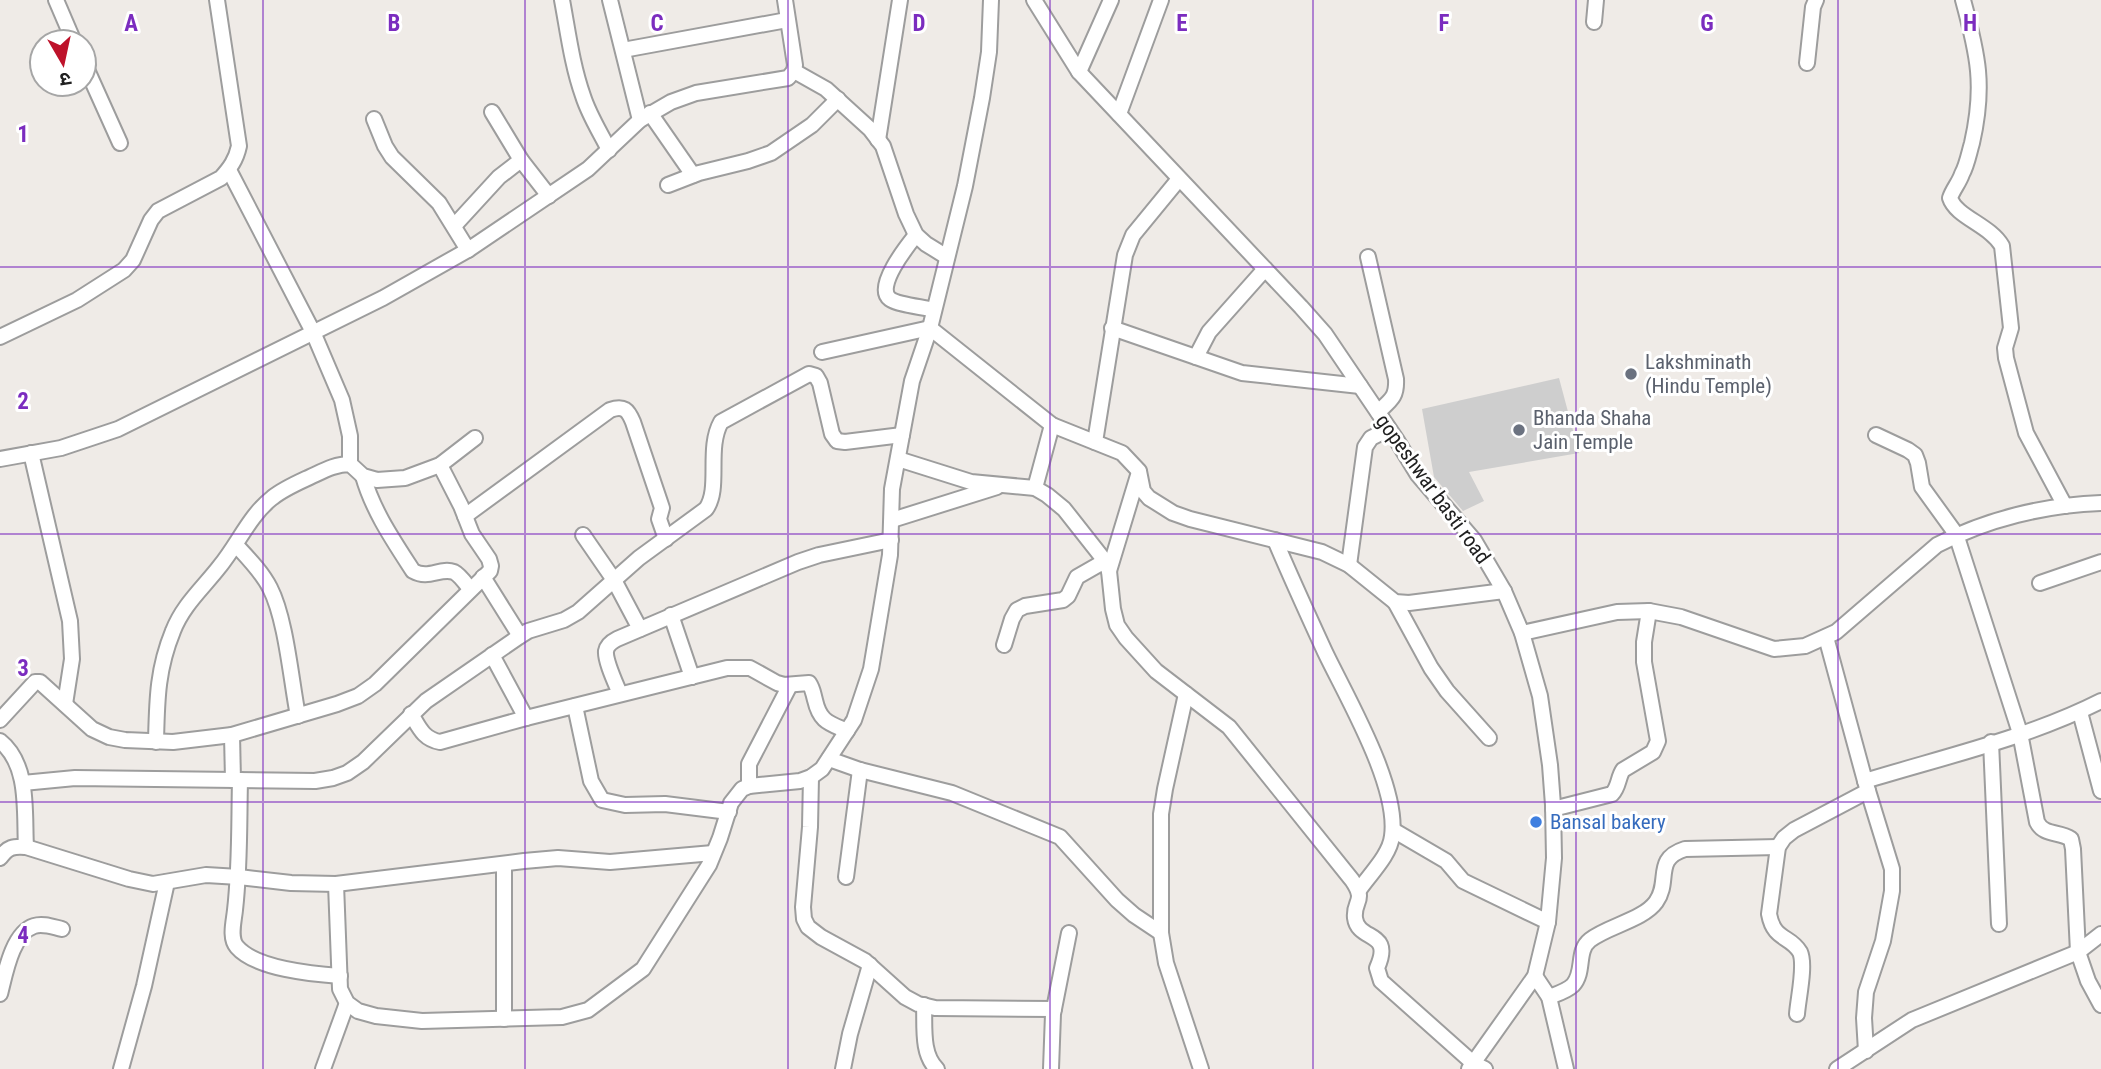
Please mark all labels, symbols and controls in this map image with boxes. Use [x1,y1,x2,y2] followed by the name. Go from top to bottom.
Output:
[124,10,138,37] text: A
[388,10,400,37] text: B
[650,10,664,37] text: C
[913,10,926,37] text: D
[1176,10,1188,37] text: E
[1439,10,1450,37] text: F
[1700,10,1714,37] text: G
[1963,10,1977,37] text: H
[28,28,98,98] north arrow
[57,67,73,92] text: उ
[17,121,29,148] text: 1
[1645,350,1772,398] place label: Lakshminath (Hindu Temple)
[1623,366,1639,382] marker: Lakshminath (Hindu Temple)
[17,388,29,415] text: 2
[1533,406,1651,454] place label: Bhanda Shaha Jain Temple
[1371,410,1495,568] street label: gopeshwar basti road
[1511,422,1527,438] marker: Bhanda Shaha Jain Temple
[17,655,29,682] text: 3
[1550,810,1666,834] place label: Bansal bakery
[1528,814,1544,830] marker: Bansal bakery
[17,922,29,949] text: 4

